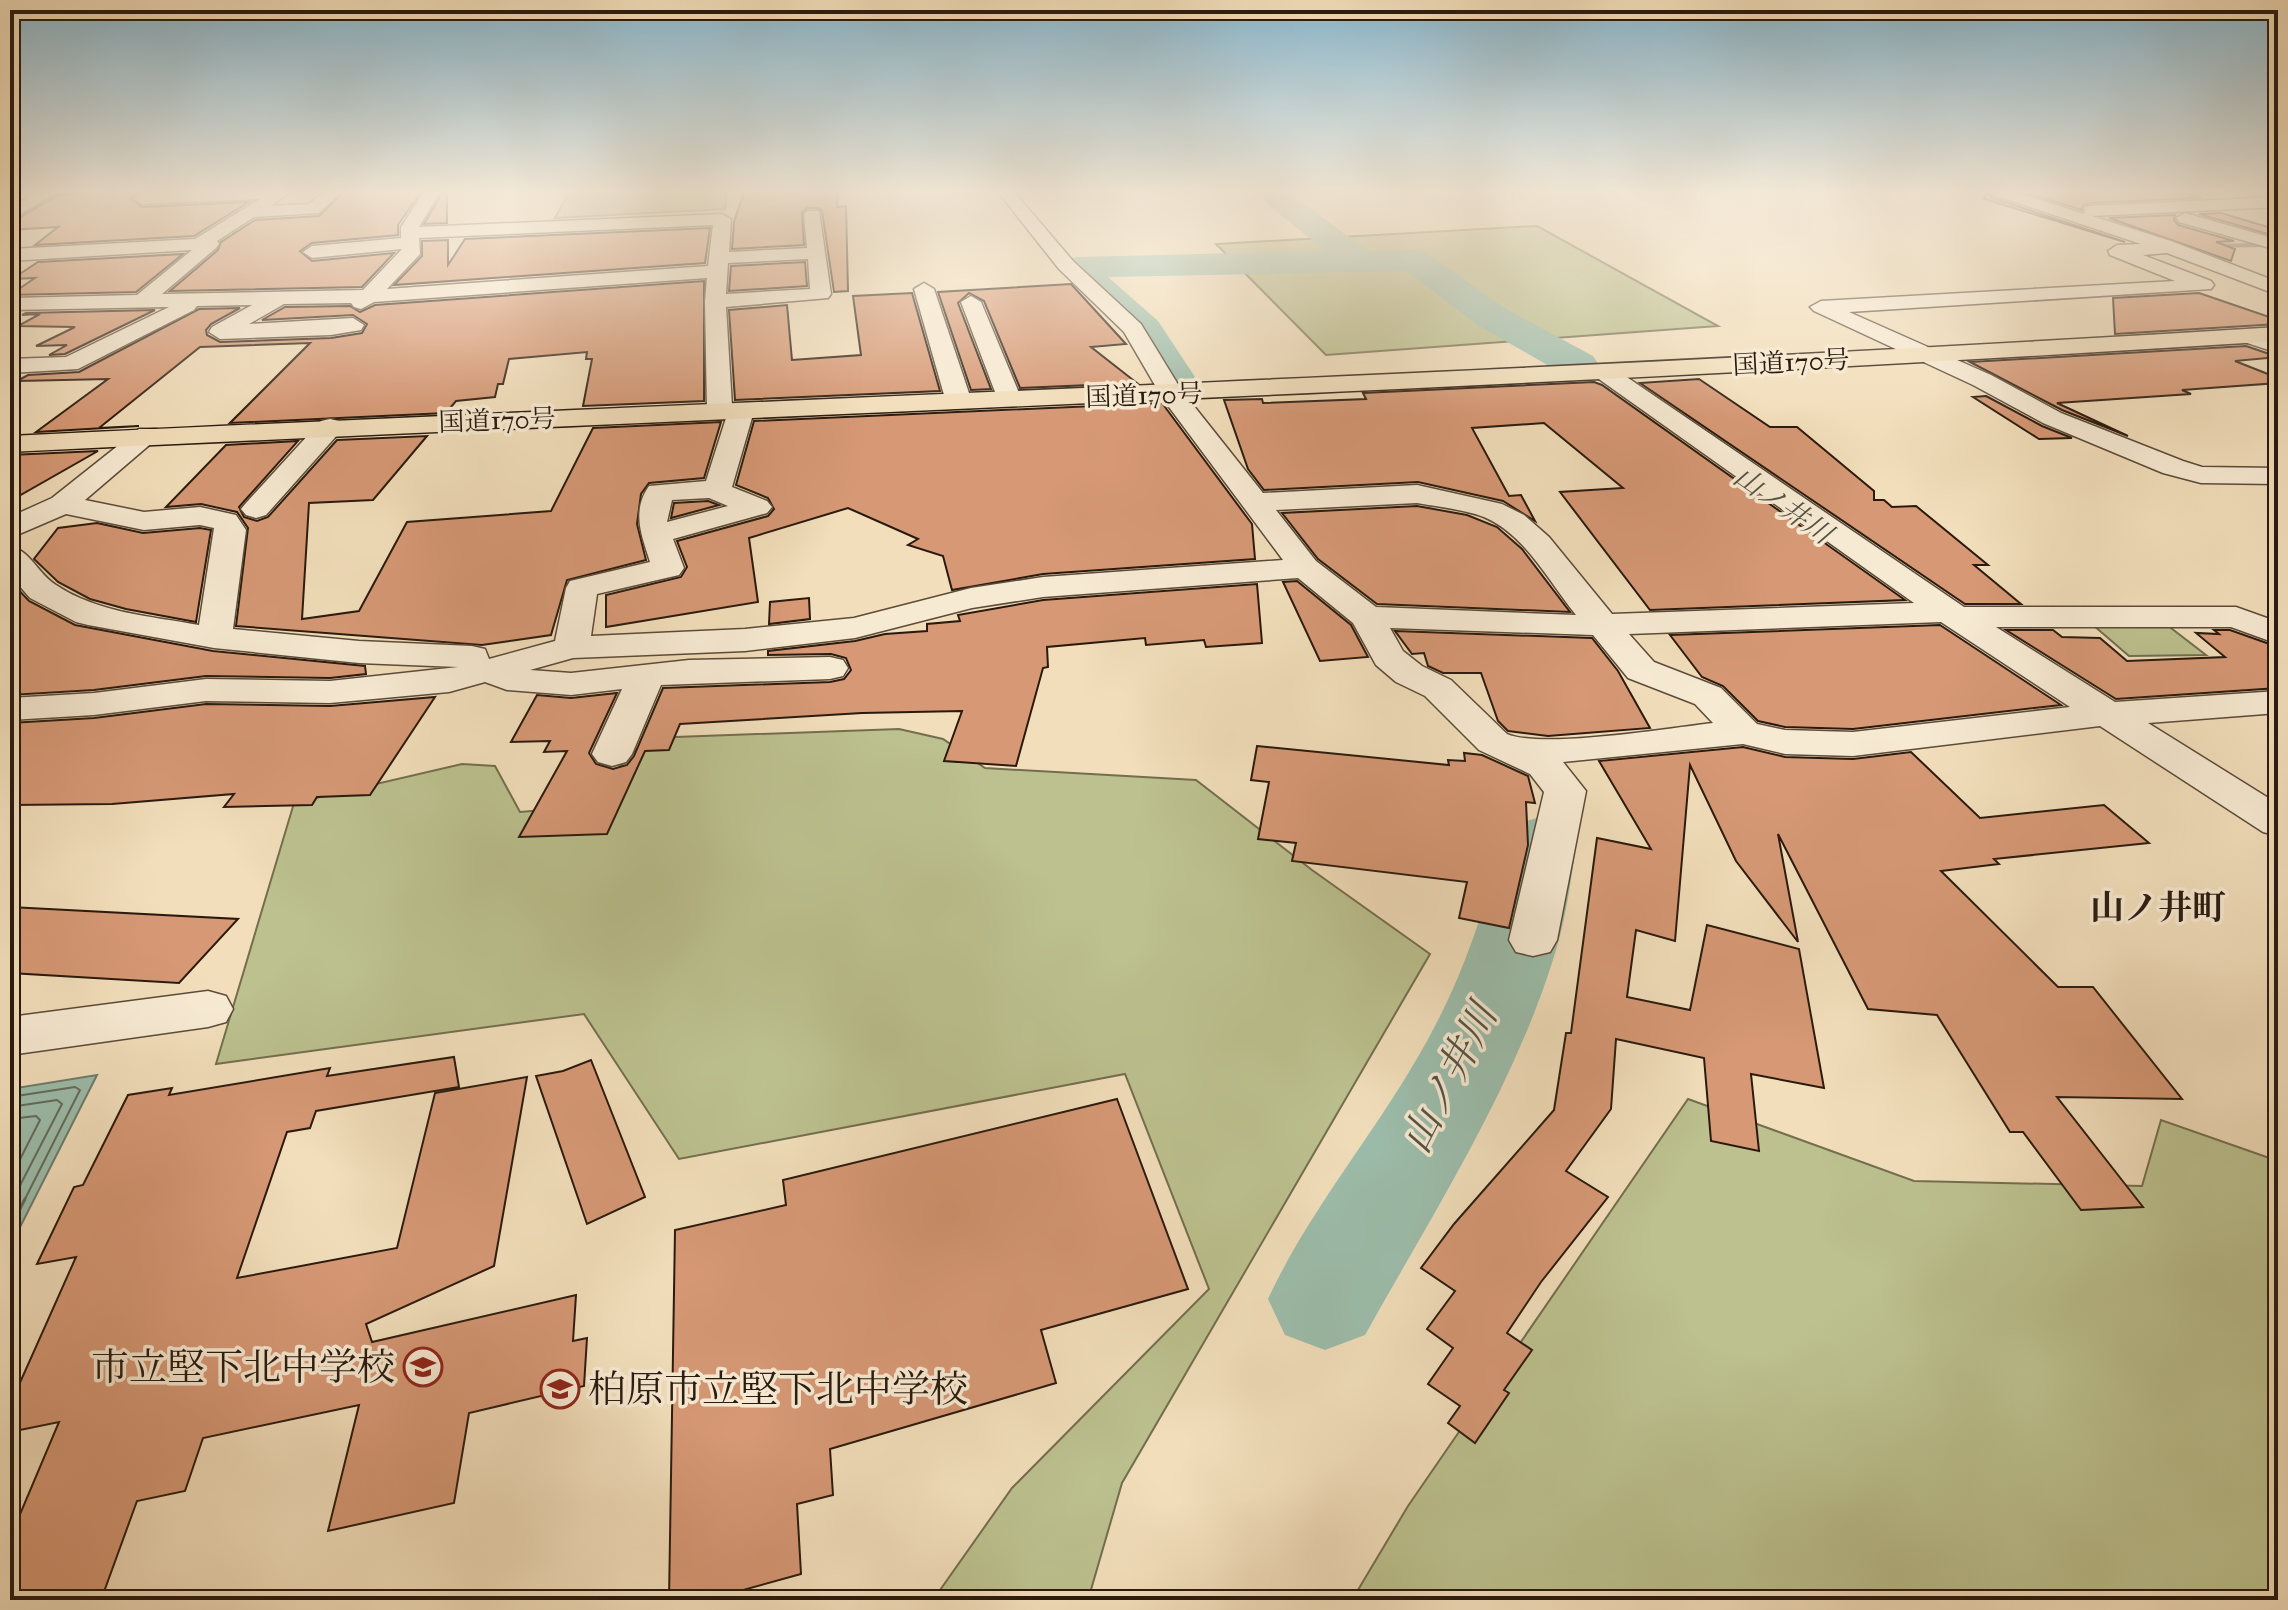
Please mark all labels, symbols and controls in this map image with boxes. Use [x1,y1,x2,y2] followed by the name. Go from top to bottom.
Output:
[1732,343,1850,381] street label: 国道170号
[1085,377,1203,413] street label: 国道170号
[438,402,556,438] street label: 国道170号
[1727,459,1841,553] water label: 山ノ井川
[2090,887,2226,928] district label: 山ノ井町
[1391,992,1509,1160] water label: 山ノ井川
[91,1344,395,1390] place label: 市立堅下北中学校
[402,1346,444,1388] school or university icon: 市立堅下北中学校
[588,1366,968,1412] place label: 柏原市立堅下北中学校
[539,1368,581,1410] school or university icon: 柏原市立堅下北中学校

